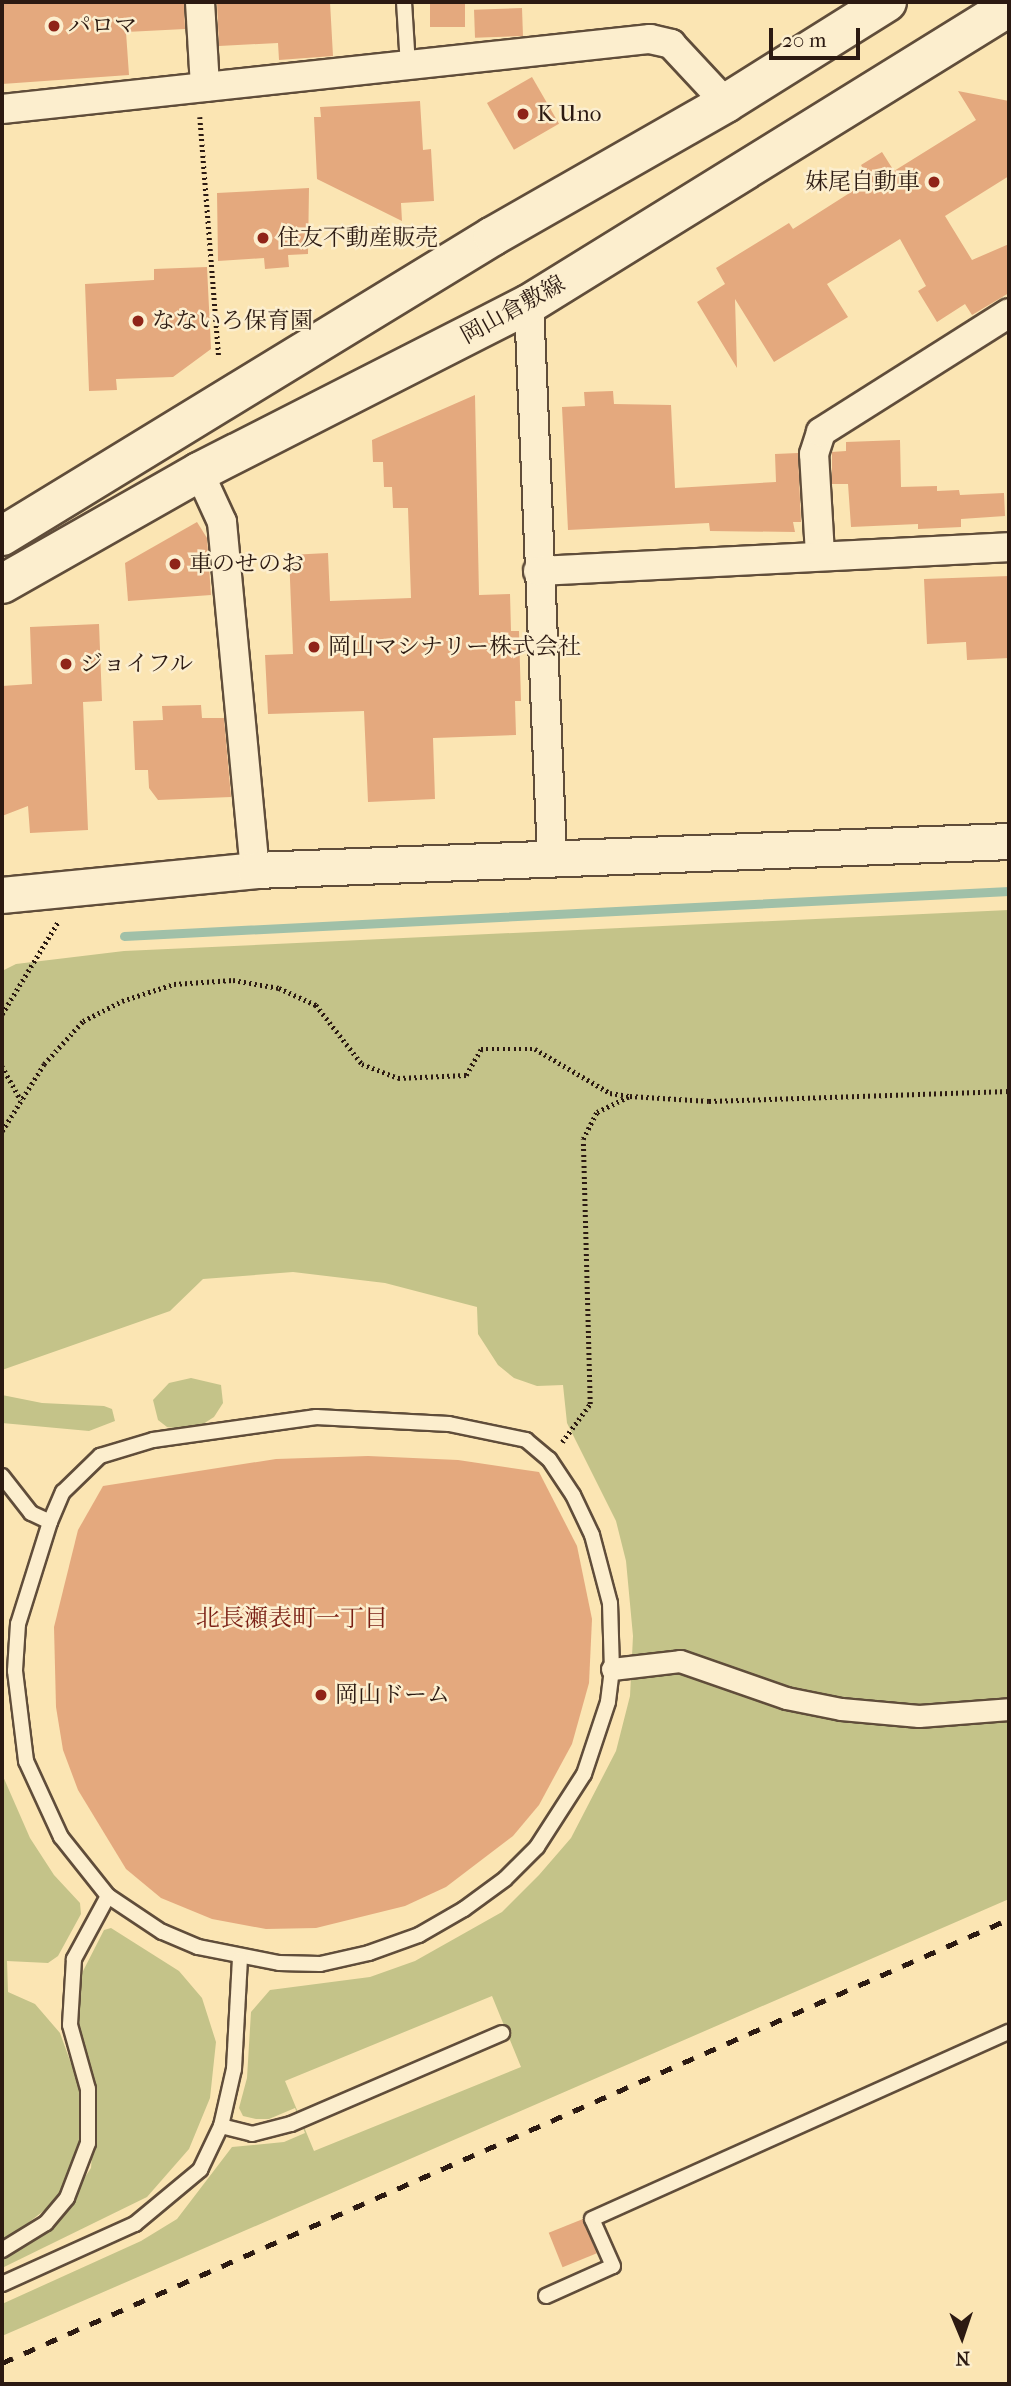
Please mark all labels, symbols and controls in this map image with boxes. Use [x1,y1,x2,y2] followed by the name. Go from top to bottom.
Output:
[68,12,137,40] place label: パロマ
[773,14,864,58] scale bar
[46,18,62,34] marker: パロマ
[782,28,826,52] text: 20 m
[537,100,601,128] place label: K Uno
[515,106,531,122] marker: K Uno
[805,168,920,196] place label: 妹尾自動車
[926,174,942,190] marker: 妹尾自動車
[277,224,438,252] place label: 住友不動産販売
[255,230,271,246] marker: 住友不動産販売
[456,270,570,350] street label: 岡山倉敷線
[152,307,313,335] place label: なないろ保育園
[130,313,146,329] marker: なないろ保育園
[189,550,304,578] place label: 車のせのお
[167,556,183,572] marker: 車のせのお
[328,633,581,661] place label: 岡山マシナリー株式会社
[306,639,322,655] marker: 岡山マシナリー株式会社
[80,650,195,678] place label: ジョイフル
[58,656,74,672] marker: ジョイフル
[196,1605,388,1633] district label: 北長瀬表町一丁目
[335,1681,450,1709] place label: 岡山ドーム
[313,1687,329,1703] marker: 岡山ドーム
[927,2302,997,2372] north arrow
[955,2347,970,2369] text: N

